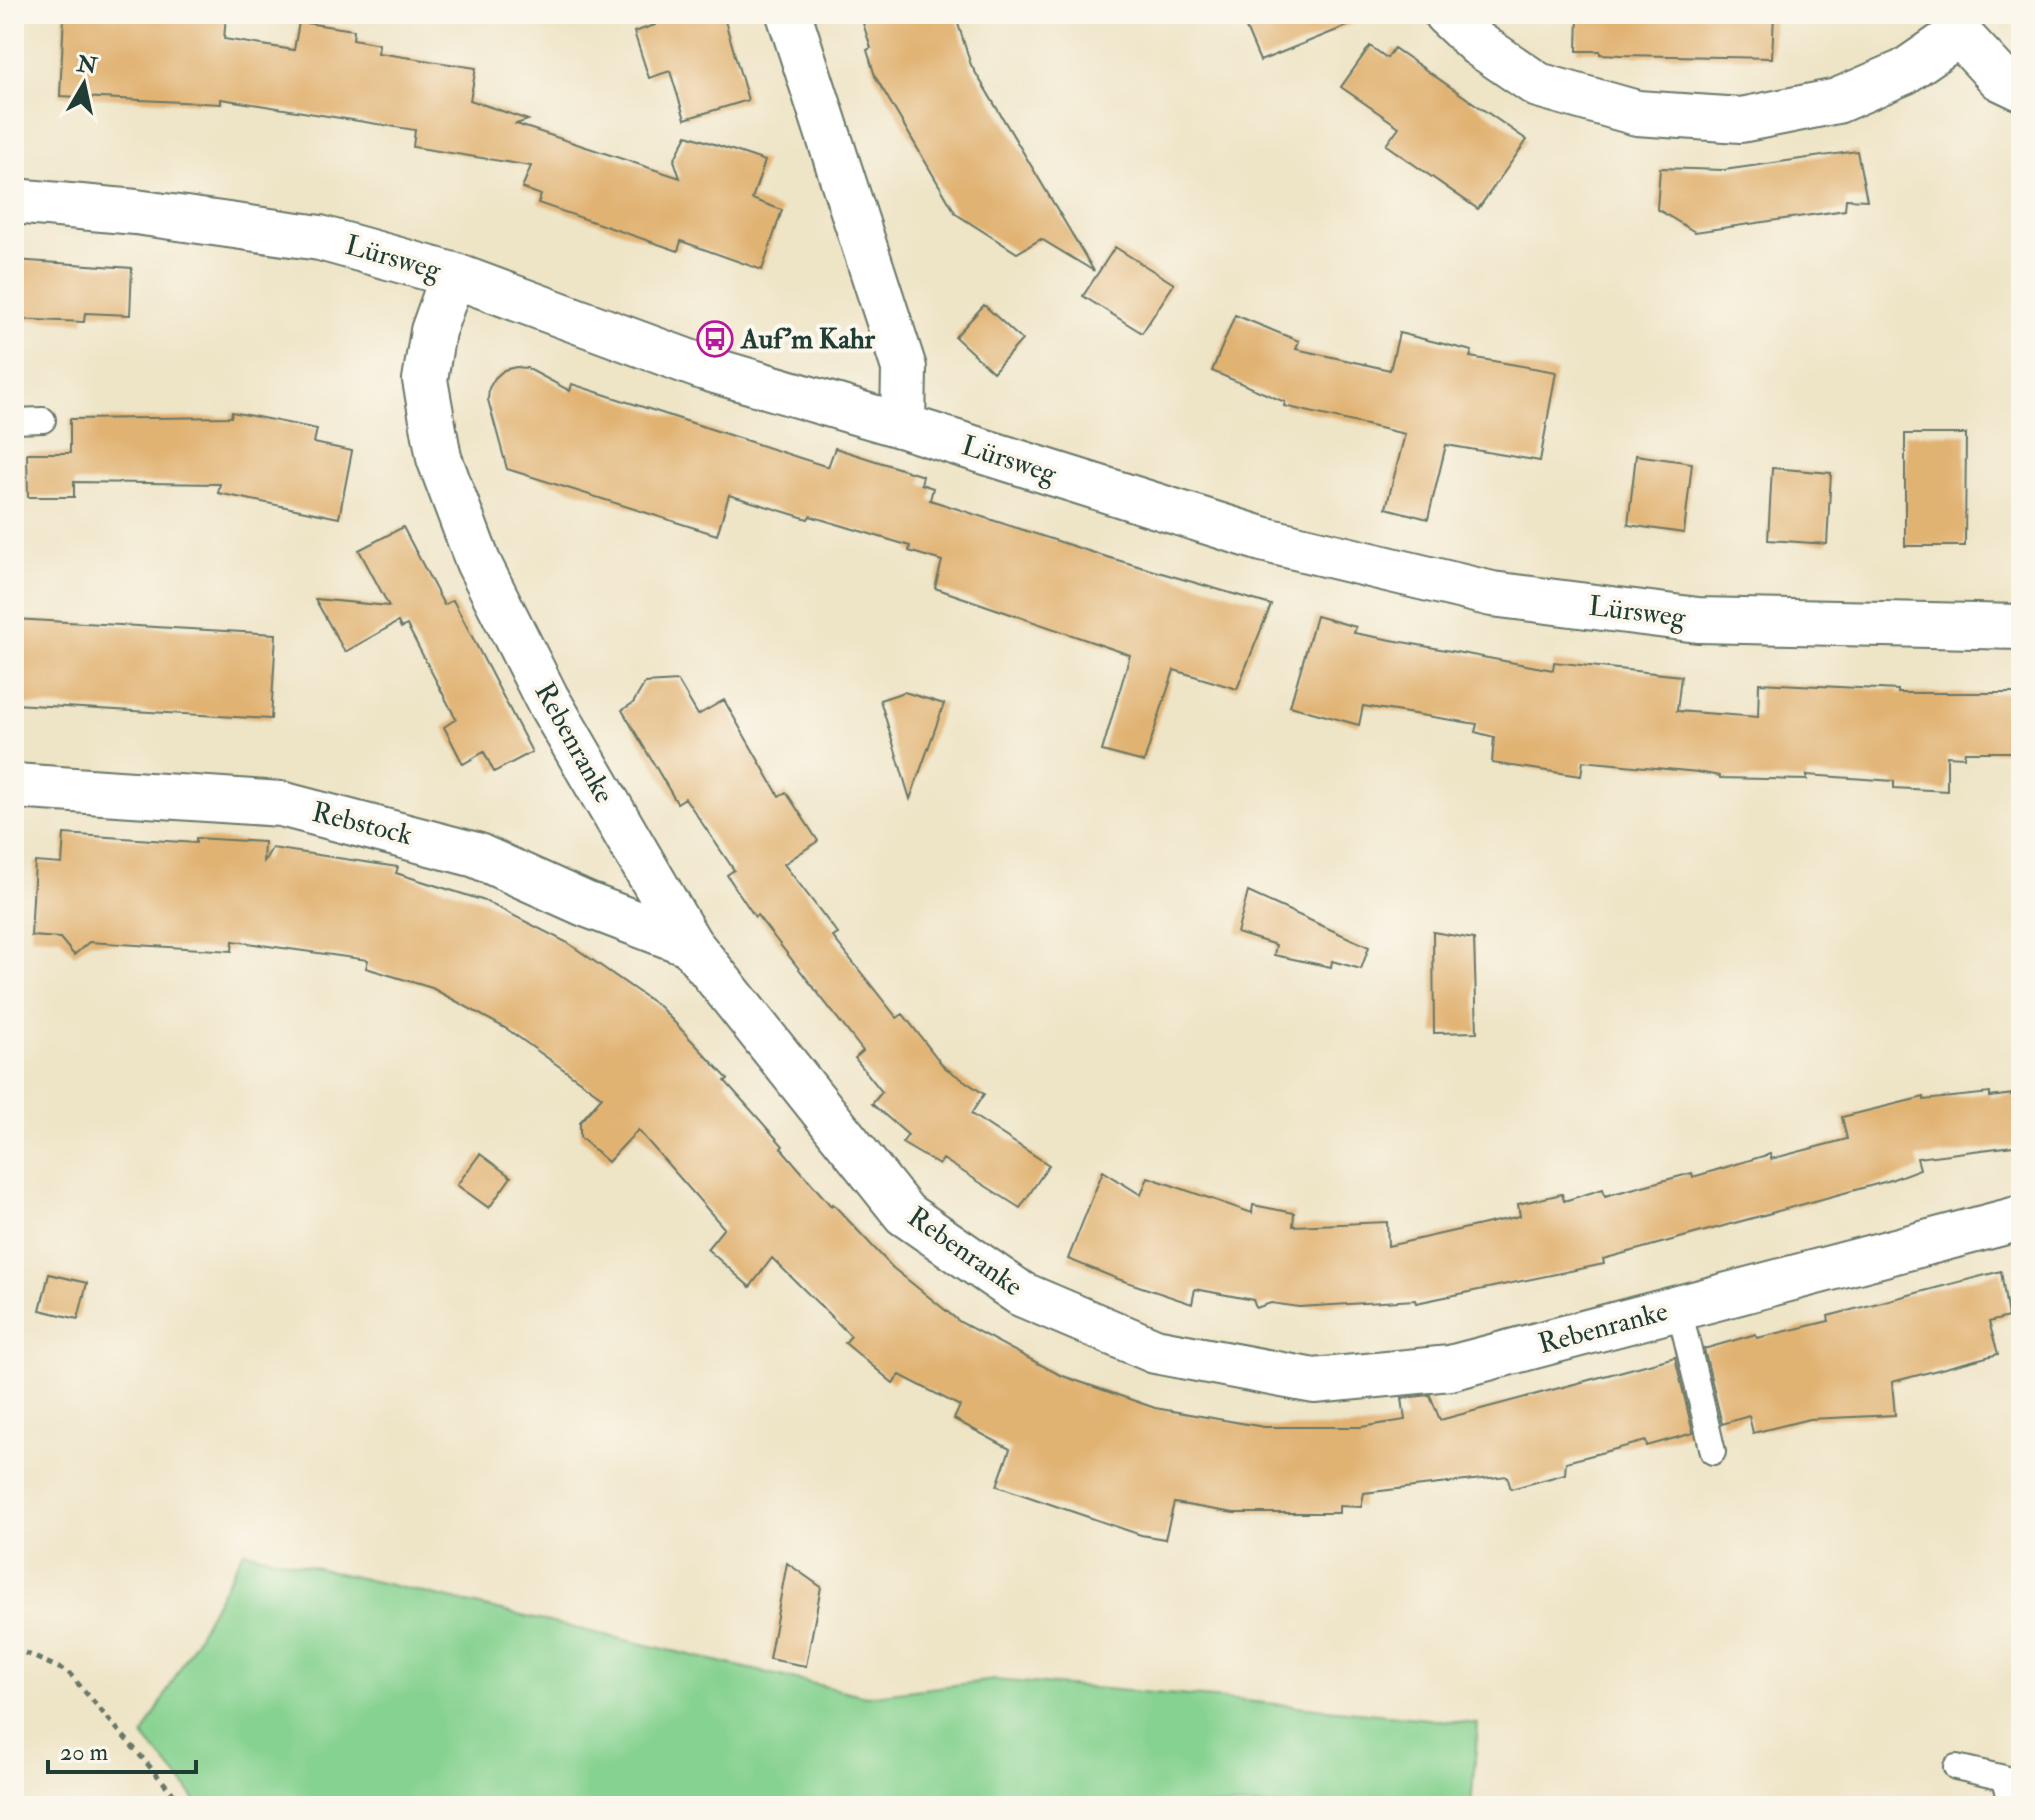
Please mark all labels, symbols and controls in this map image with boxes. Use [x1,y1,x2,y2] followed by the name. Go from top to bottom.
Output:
[44,44,124,124] north arrow
[74,50,99,81] text: N
[341,228,446,289] street label: Lürsweg
[696,320,734,358] bus stop icon: Auf'm Kahr
[740,322,876,357] place label: Auf'm Kahr
[957,428,1062,492] street label: Lürsweg
[1587,589,1689,635] street label: Lürsweg
[527,677,622,810] street label: Rebenranke
[308,795,416,853] street label: Rebstock
[901,1200,1030,1304] street label: Rebenranke
[1534,1294,1672,1362] street label: Rebenranke
[48,1724,196,1774] scale bar
[60,1737,109,1768] text: 20 m

